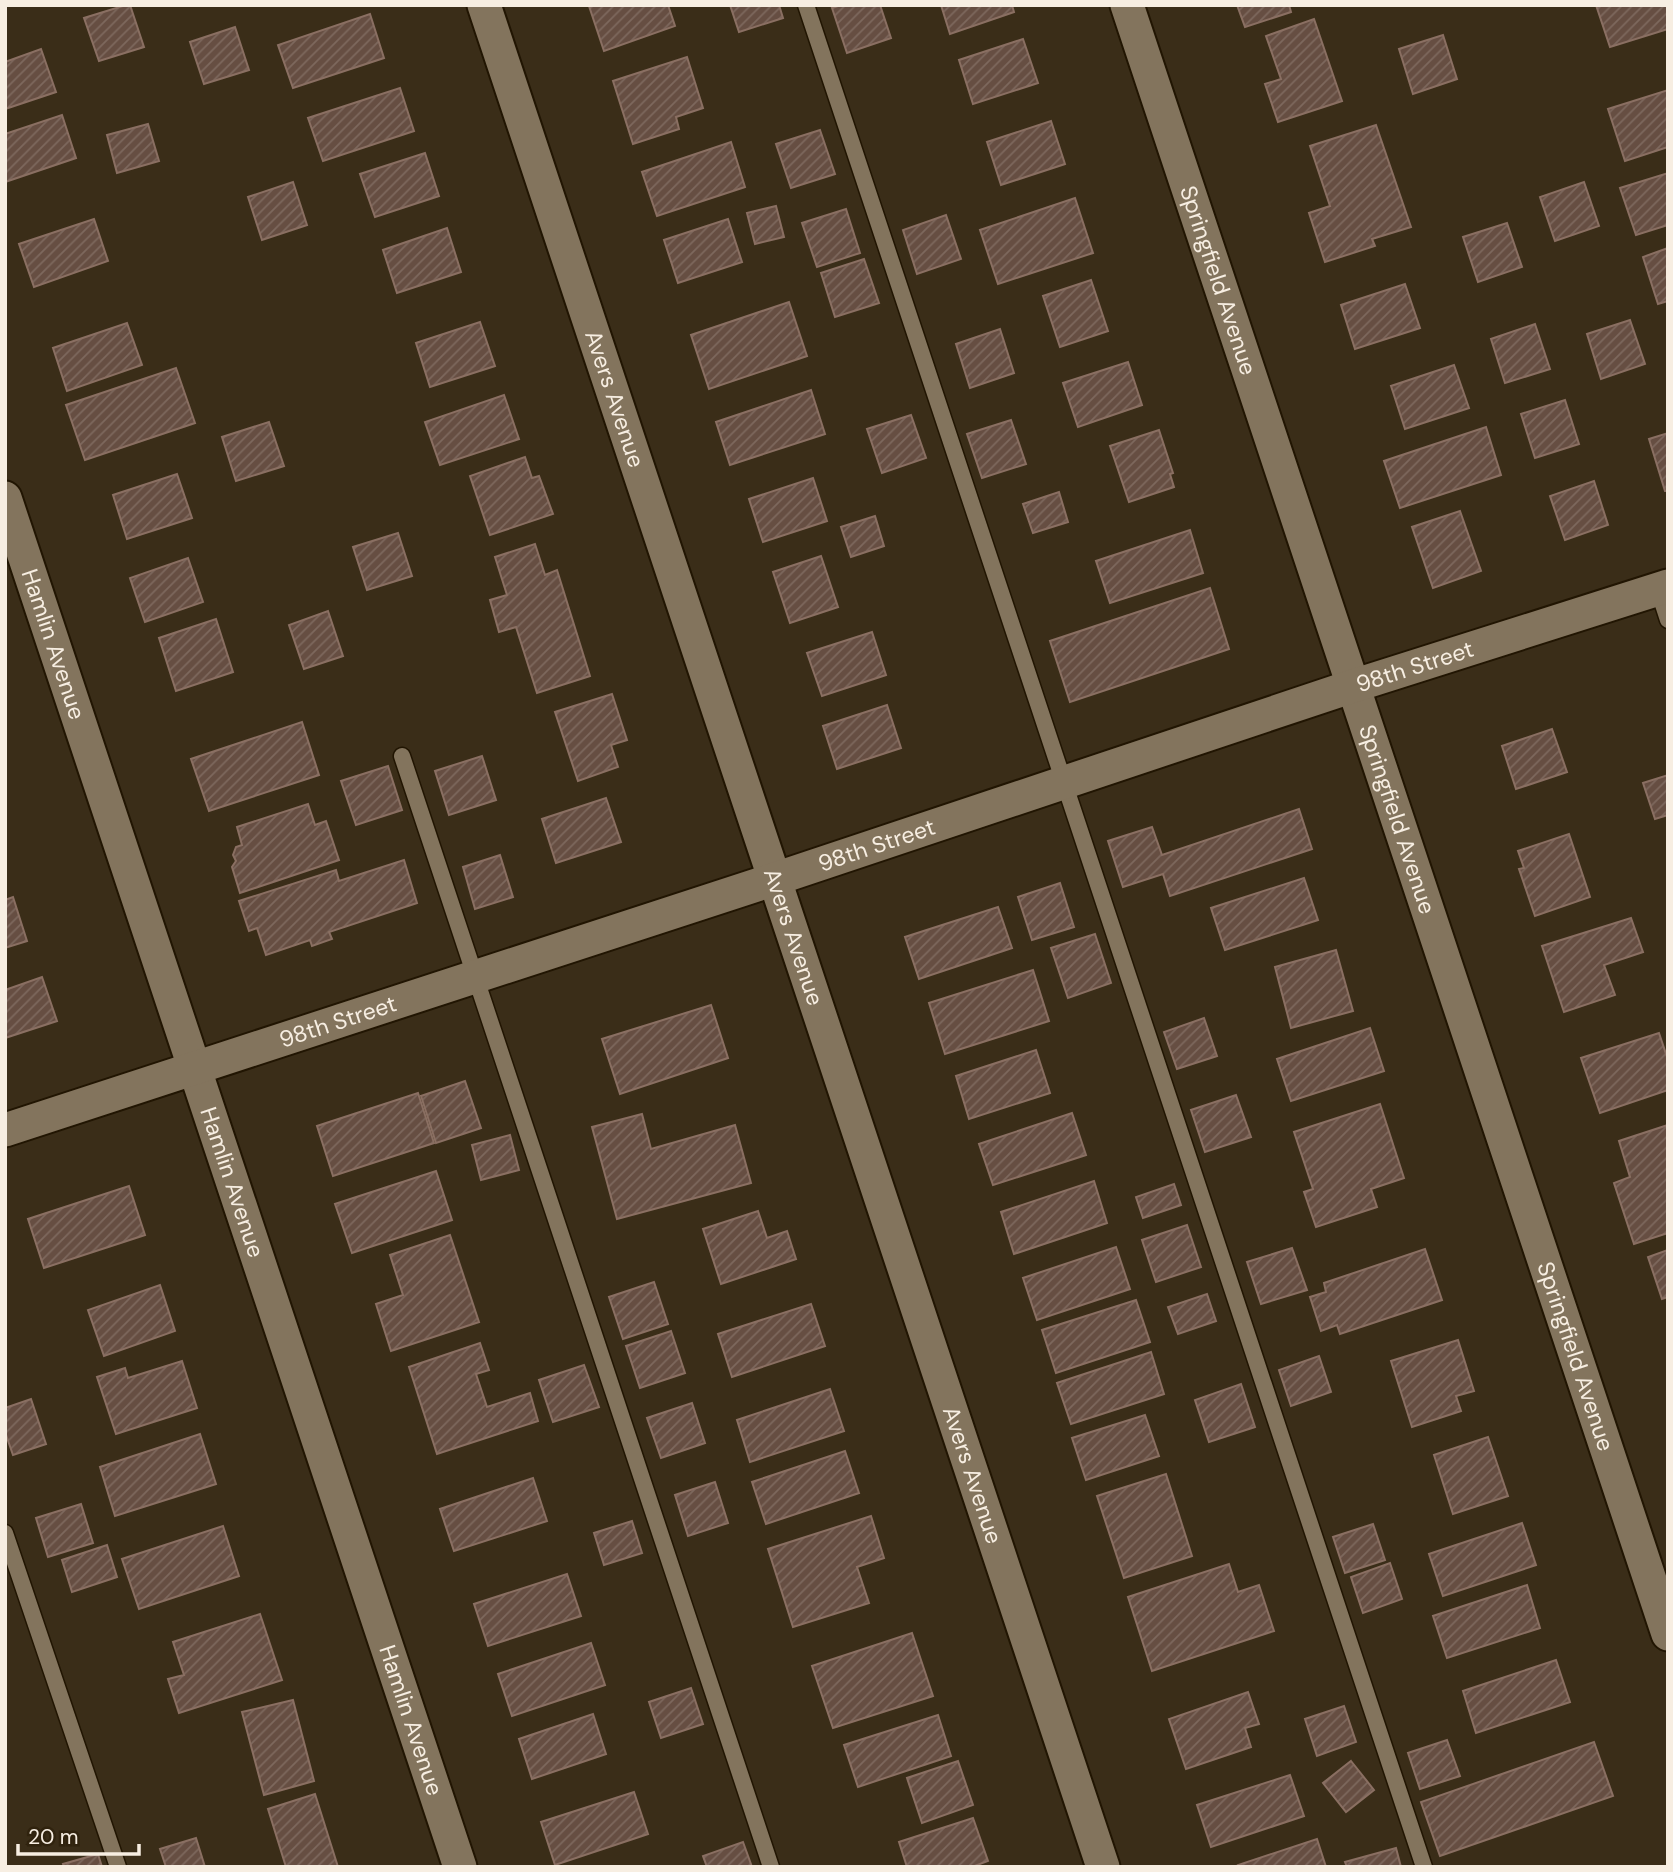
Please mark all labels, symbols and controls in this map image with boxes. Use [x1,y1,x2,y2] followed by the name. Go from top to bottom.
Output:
[1173,182,1264,379] street label: Springfield Avenue
[578,326,652,471] street label: Avers Avenue
[15,565,93,723] street label: Hamlin Avenue
[1352,634,1477,699] street label: 98th Street
[1352,721,1443,918] street label: Springfield Avenue
[814,812,939,879] street label: 98th Street
[757,864,831,1009] street label: Avers Avenue
[275,988,400,1055] street label: 98th Street
[193,1103,271,1261] street label: Hamlin Avenue
[1530,1258,1621,1455] street label: Springfield Avenue
[936,1402,1009,1548] street label: Avers Avenue
[372,1641,450,1799] street label: Hamlin Avenue
[18,1812,138,1856] scale bar
[28,1823,79,1851] text: 20 m

